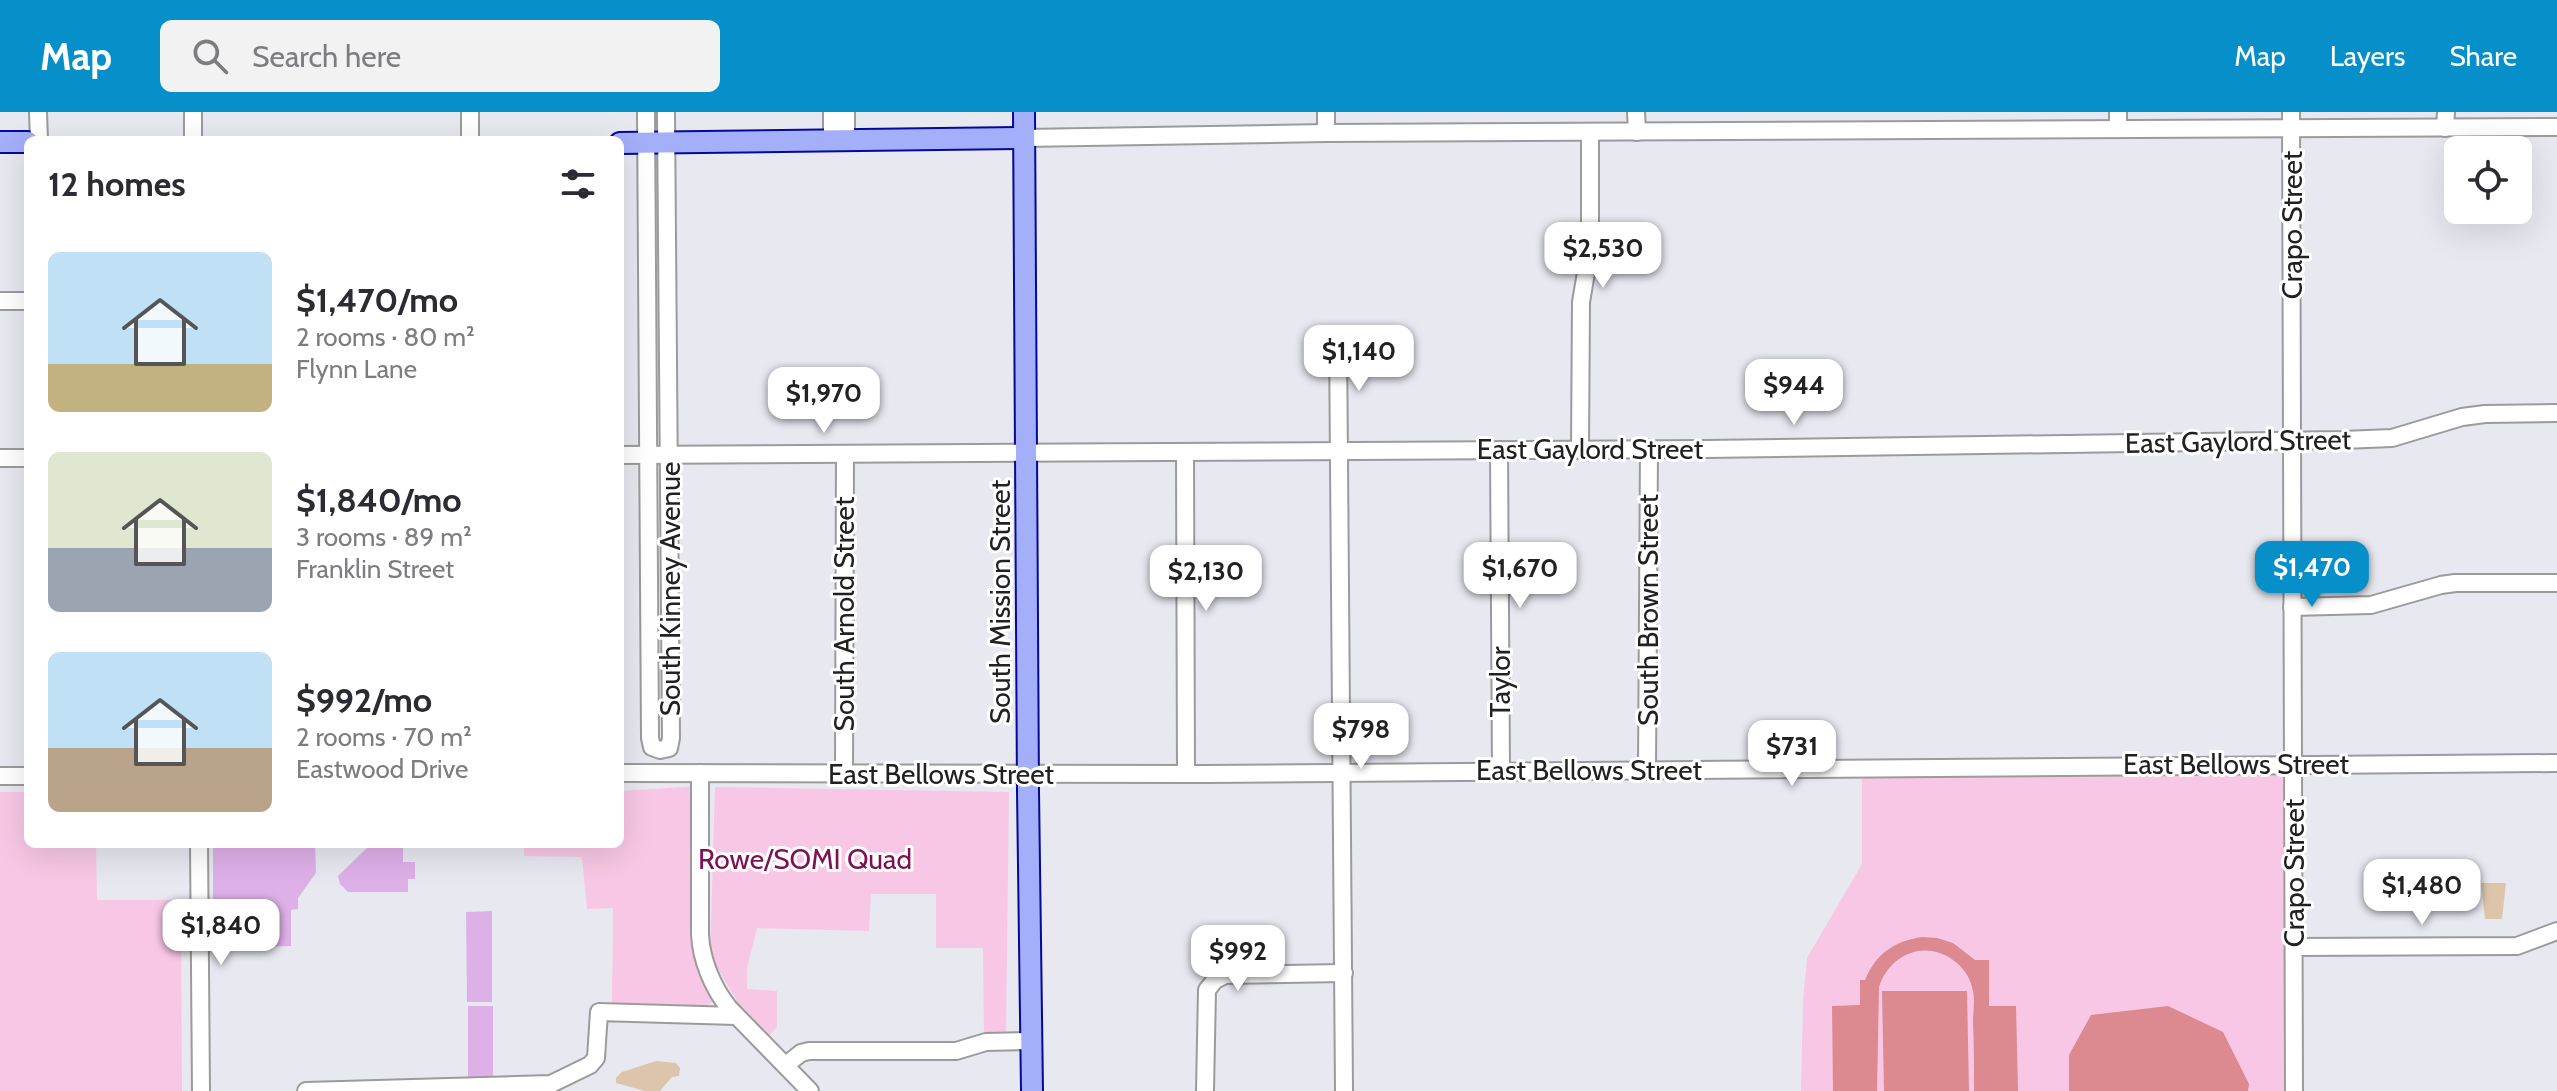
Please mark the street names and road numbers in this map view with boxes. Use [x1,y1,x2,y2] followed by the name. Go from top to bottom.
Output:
[2275,151,2309,299] street label: Crapo Street
[2125,422,2351,460] street label: East Gaylord Street
[1477,432,1703,466] street label: East Gaylord Street
[653,462,687,716] street label: South Kinney Avenue
[983,480,1017,724] street label: South Mission Street
[1631,494,1665,726] street label: South Brown Street
[827,497,861,731] street label: South Arnold Street
[1483,646,1517,717] street label: Taylor
[2123,747,2349,781] street label: East Bellows Street
[1476,753,1702,787] street label: East Bellows Street
[828,757,1054,791] street label: East Bellows Street
[2277,799,2311,947] street label: Crapo Street

